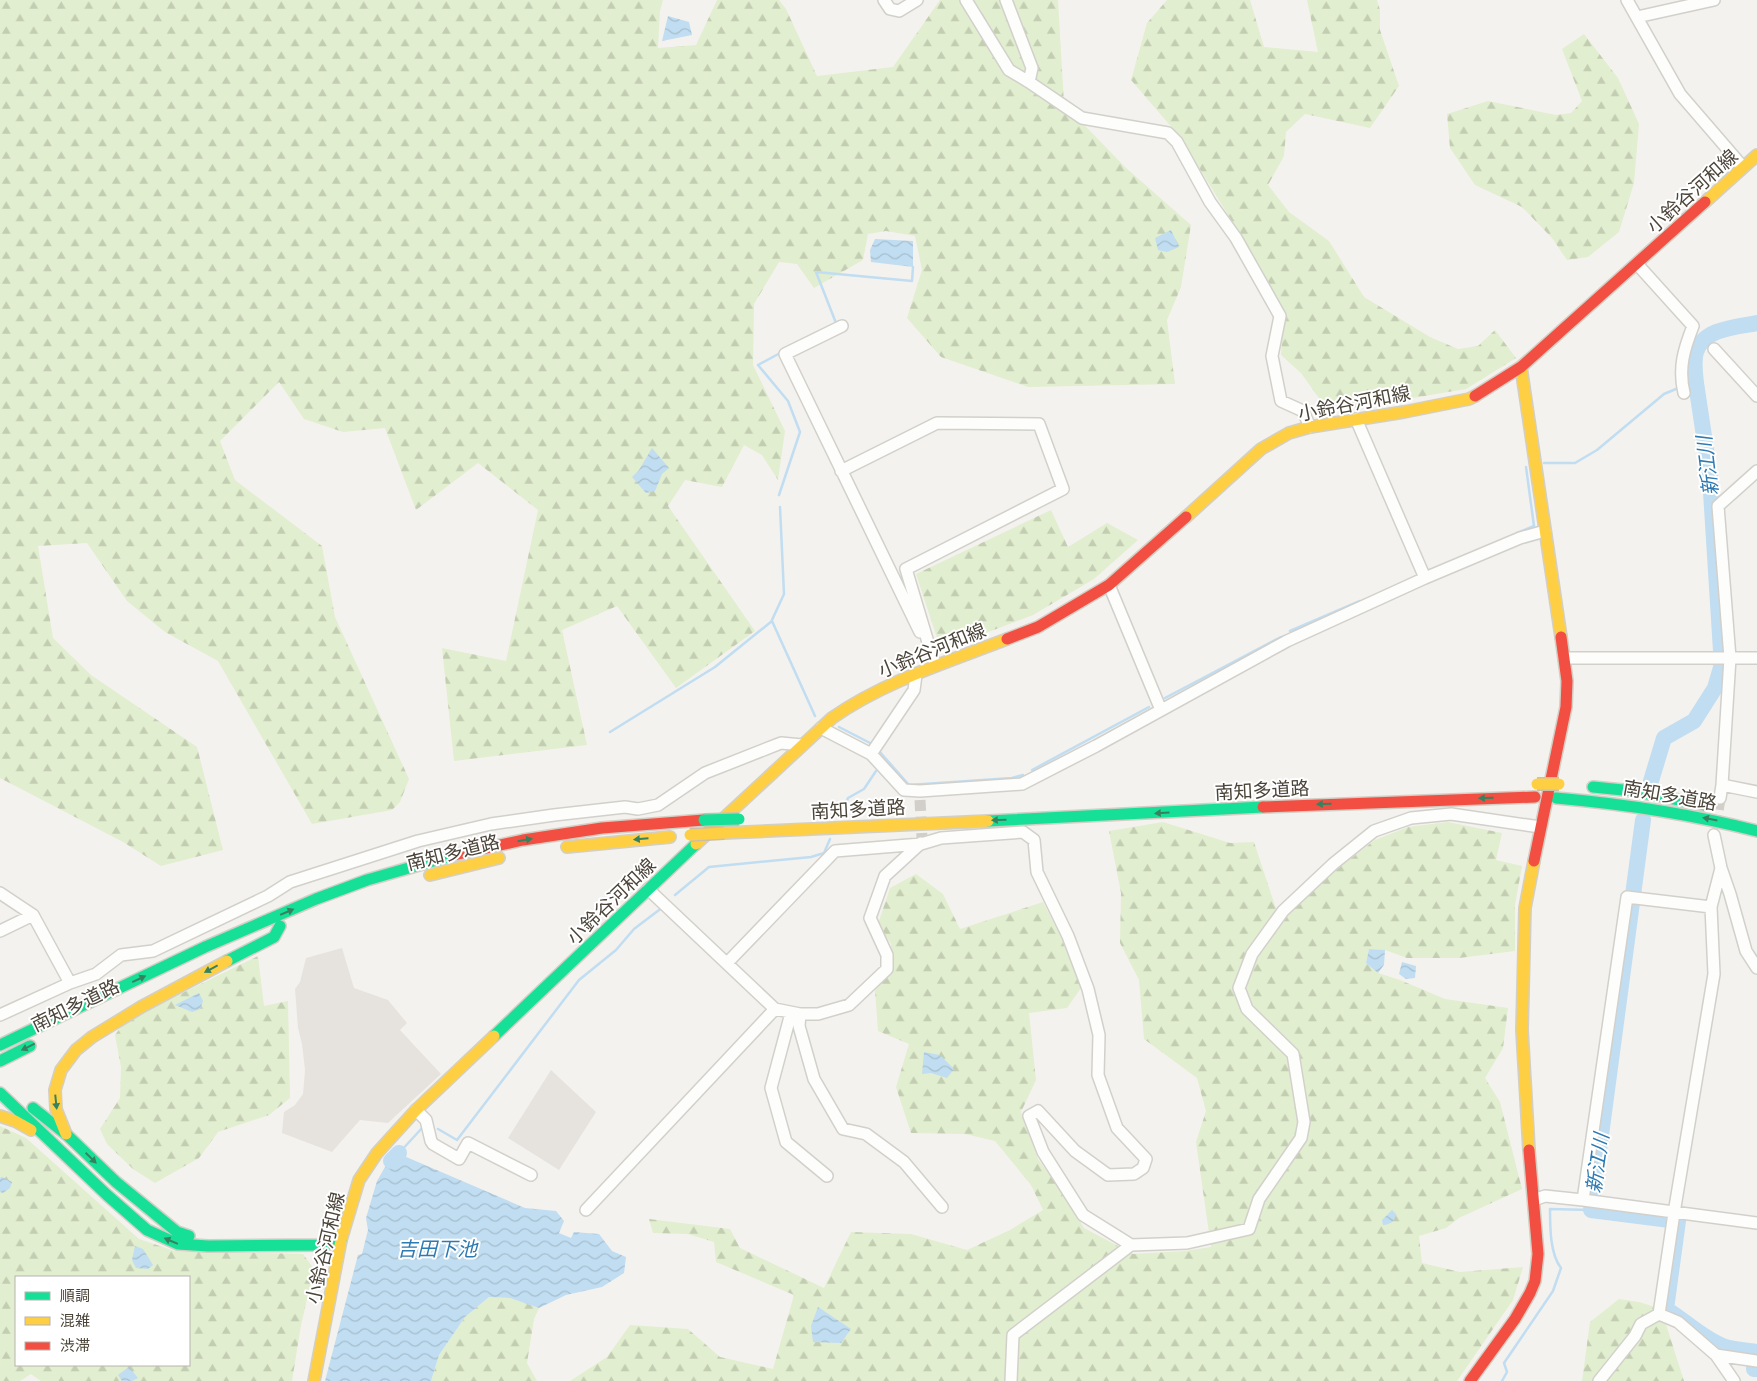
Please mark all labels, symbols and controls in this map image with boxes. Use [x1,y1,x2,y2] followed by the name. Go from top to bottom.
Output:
[1642,144,1742,238] street label: 小鈴谷河和線
[1296,380,1412,426] street label: 小鈴谷河和線
[1691,433,1723,497] water label: 新江川
[875,618,989,682] street label: 小鈴谷河和線
[1621,775,1719,815] street label: 南知多道路
[1214,776,1310,804] street label: 南知多道路
[1478,794,1494,802] one-way arrow
[810,795,906,823] street label: 南知多道路
[1316,800,1332,808] one-way arrow
[1153,809,1169,817] one-way arrow
[1701,815,1717,823] one-way arrow
[991,816,1007,824] one-way arrow
[404,829,502,875] street label: 南知多道路
[518,835,534,843] one-way arrow
[633,835,649,843] one-way arrow
[562,853,660,949] street label: 小鈴谷河和線
[279,907,294,915] one-way arrow
[203,965,218,973] one-way arrow
[27,973,123,1037] street label: 南知多道路
[131,974,146,983] one-way arrow
[21,1043,35,1051] one-way arrow
[52,1094,60,1110] one-way arrow
[1580,1130,1614,1194] water label: 新江川
[85,1152,97,1164] one-way arrow
[300,1190,350,1306] street label: 小鈴谷河和線
[164,1236,178,1244] one-way arrow
[397,1236,479,1261] water label: 吉田下池
[15,1276,190,1366] legend
[60,1286,90,1305] text: 順調
[60,1311,90,1330] text: 混雑
[60,1336,90,1355] text: 渋滞

